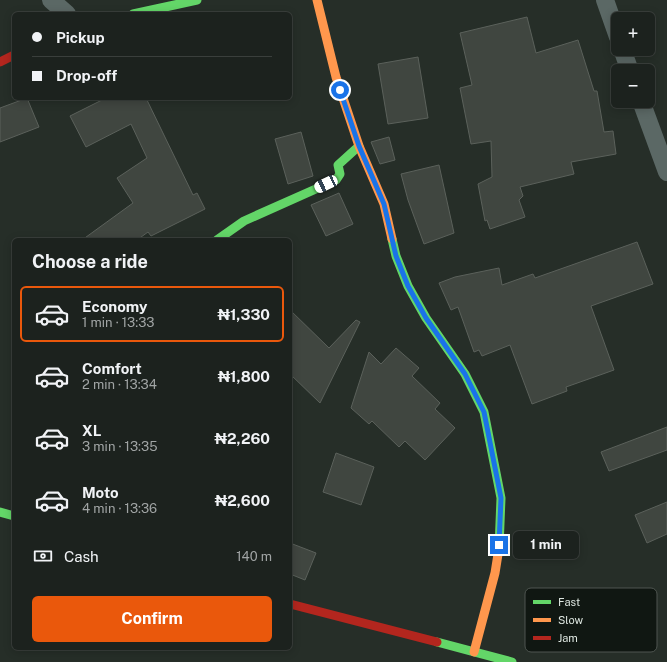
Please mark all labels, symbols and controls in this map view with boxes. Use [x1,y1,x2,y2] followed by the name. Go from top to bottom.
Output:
[611,12,655,108] map controls
[611,12,655,56] button: +
[56,29,105,46] text: Pickup
[611,64,655,108] button: −
[56,67,117,84] text: Drop-off
[331,81,349,99] route start
[313,173,339,195] car
[32,251,148,272] text: Choose a ride
[34,296,70,332] icon: car
[82,298,147,315] text: Economy
[217,306,270,323] text: ₦1,330
[82,315,154,330] text: 1 min · 13:33
[34,358,70,394] icon: car
[82,360,142,377] text: Comfort
[218,368,270,385] text: ₦1,800
[82,377,157,392] text: 2 min · 13:34
[34,420,70,456] icon: car
[82,422,101,439] text: XL
[215,430,270,447] text: ₦2,260
[82,439,158,454] text: 3 min · 13:35
[34,482,70,518] icon: car
[82,484,119,501] text: Moto
[215,492,270,509] text: ₦2,600
[82,501,157,516] text: 4 min · 13:36
[513,531,579,559] callout: 1 min
[490,536,508,554] route end
[530,537,562,552] text: 1 min
[32,545,54,567] icon: cash
[64,548,99,565] text: Cash
[236,549,272,564] text: 140 m
[525,588,657,652] legend
[32,596,272,642] button: Confirm
[558,596,580,608] text: Fast
[558,614,584,626] text: Slow
[558,632,578,644] text: Jam

